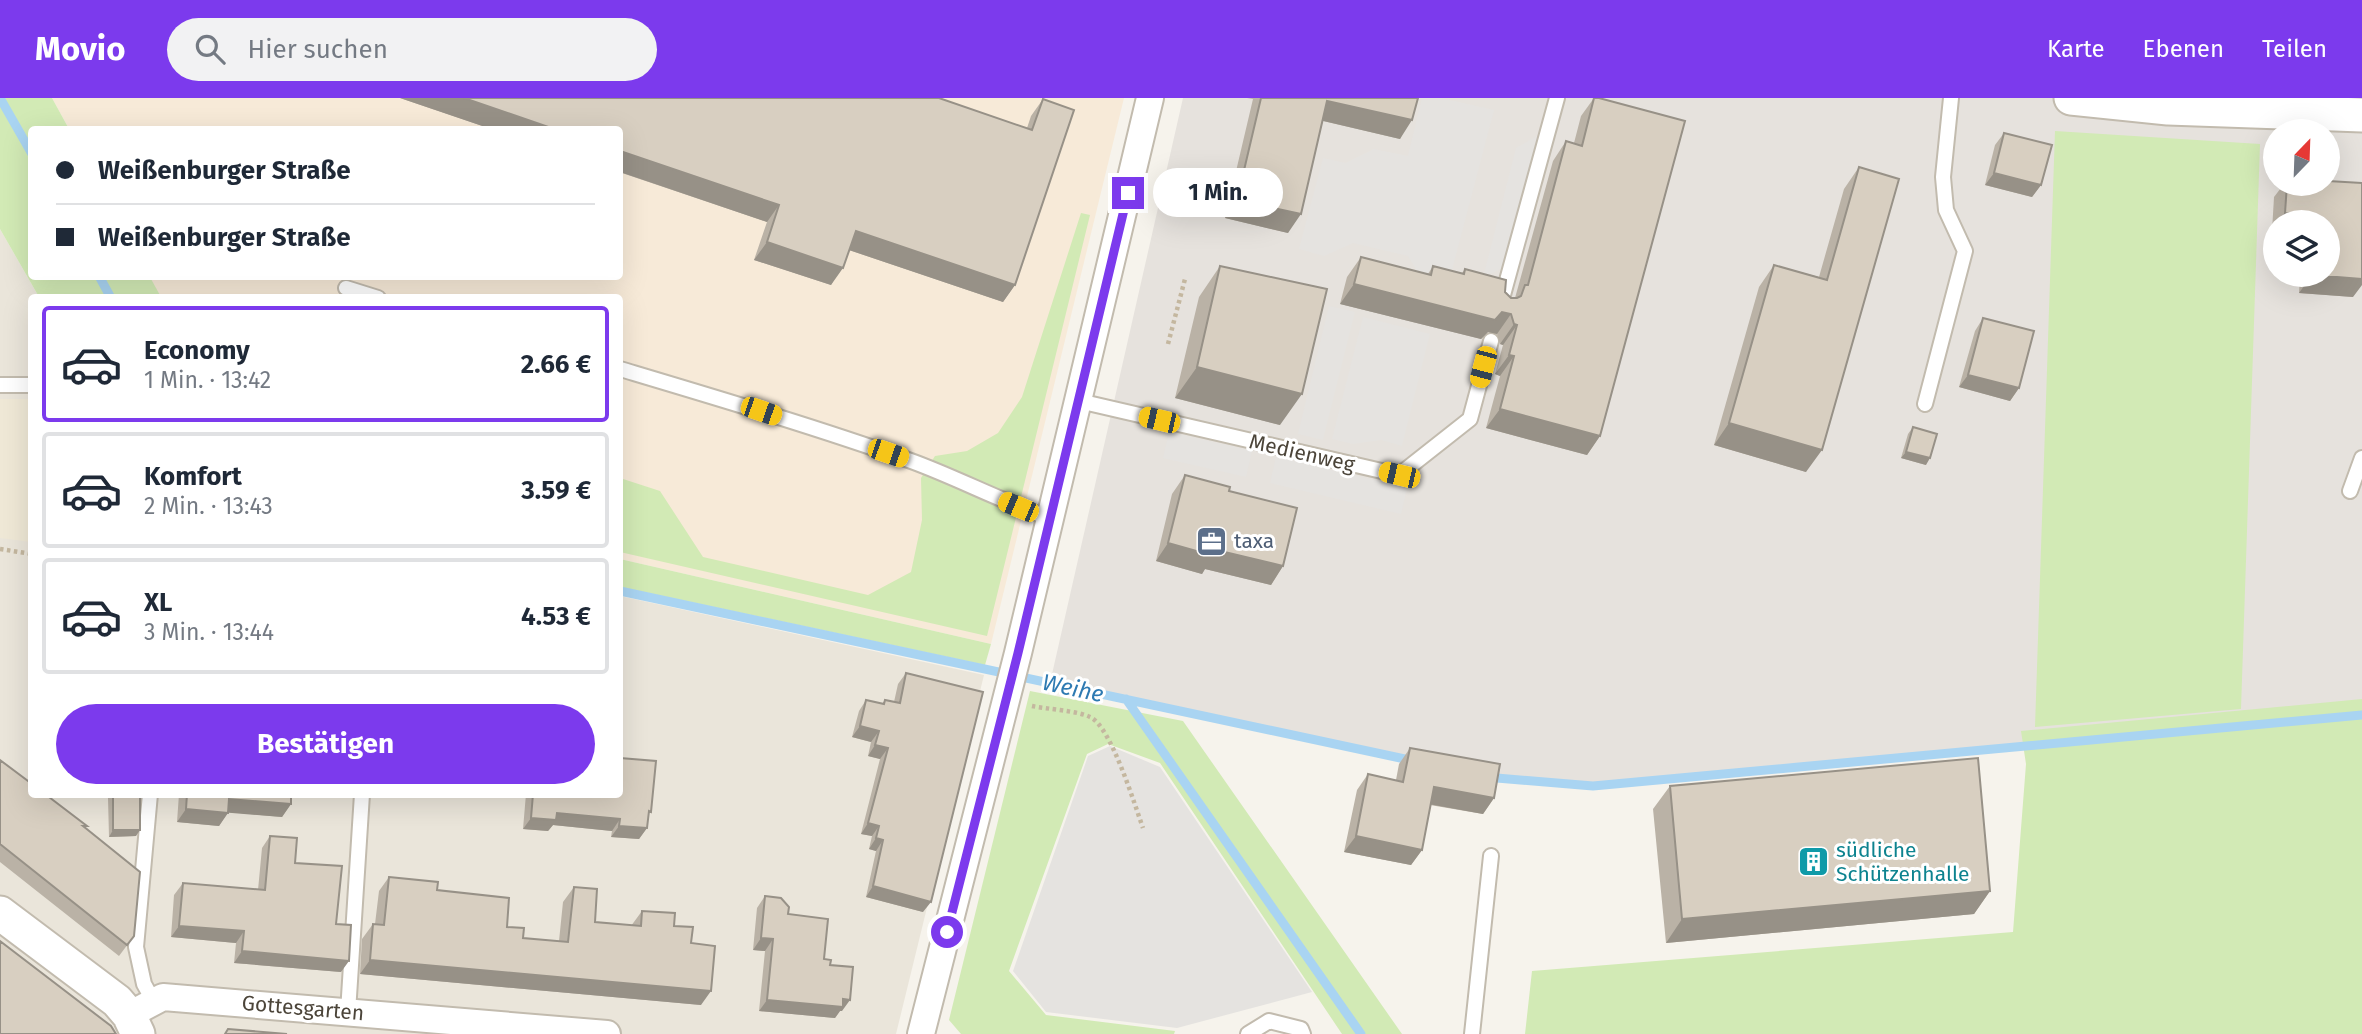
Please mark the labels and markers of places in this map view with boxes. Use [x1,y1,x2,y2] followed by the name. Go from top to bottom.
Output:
[1194,524,1228,558] office icon: taxa
[1234,528,1274,554] place label: taxa
[1836,837,1970,887] place label: südliche Schützenhalle
[1796,845,1830,879] building icon: südliche Schützenhalle

